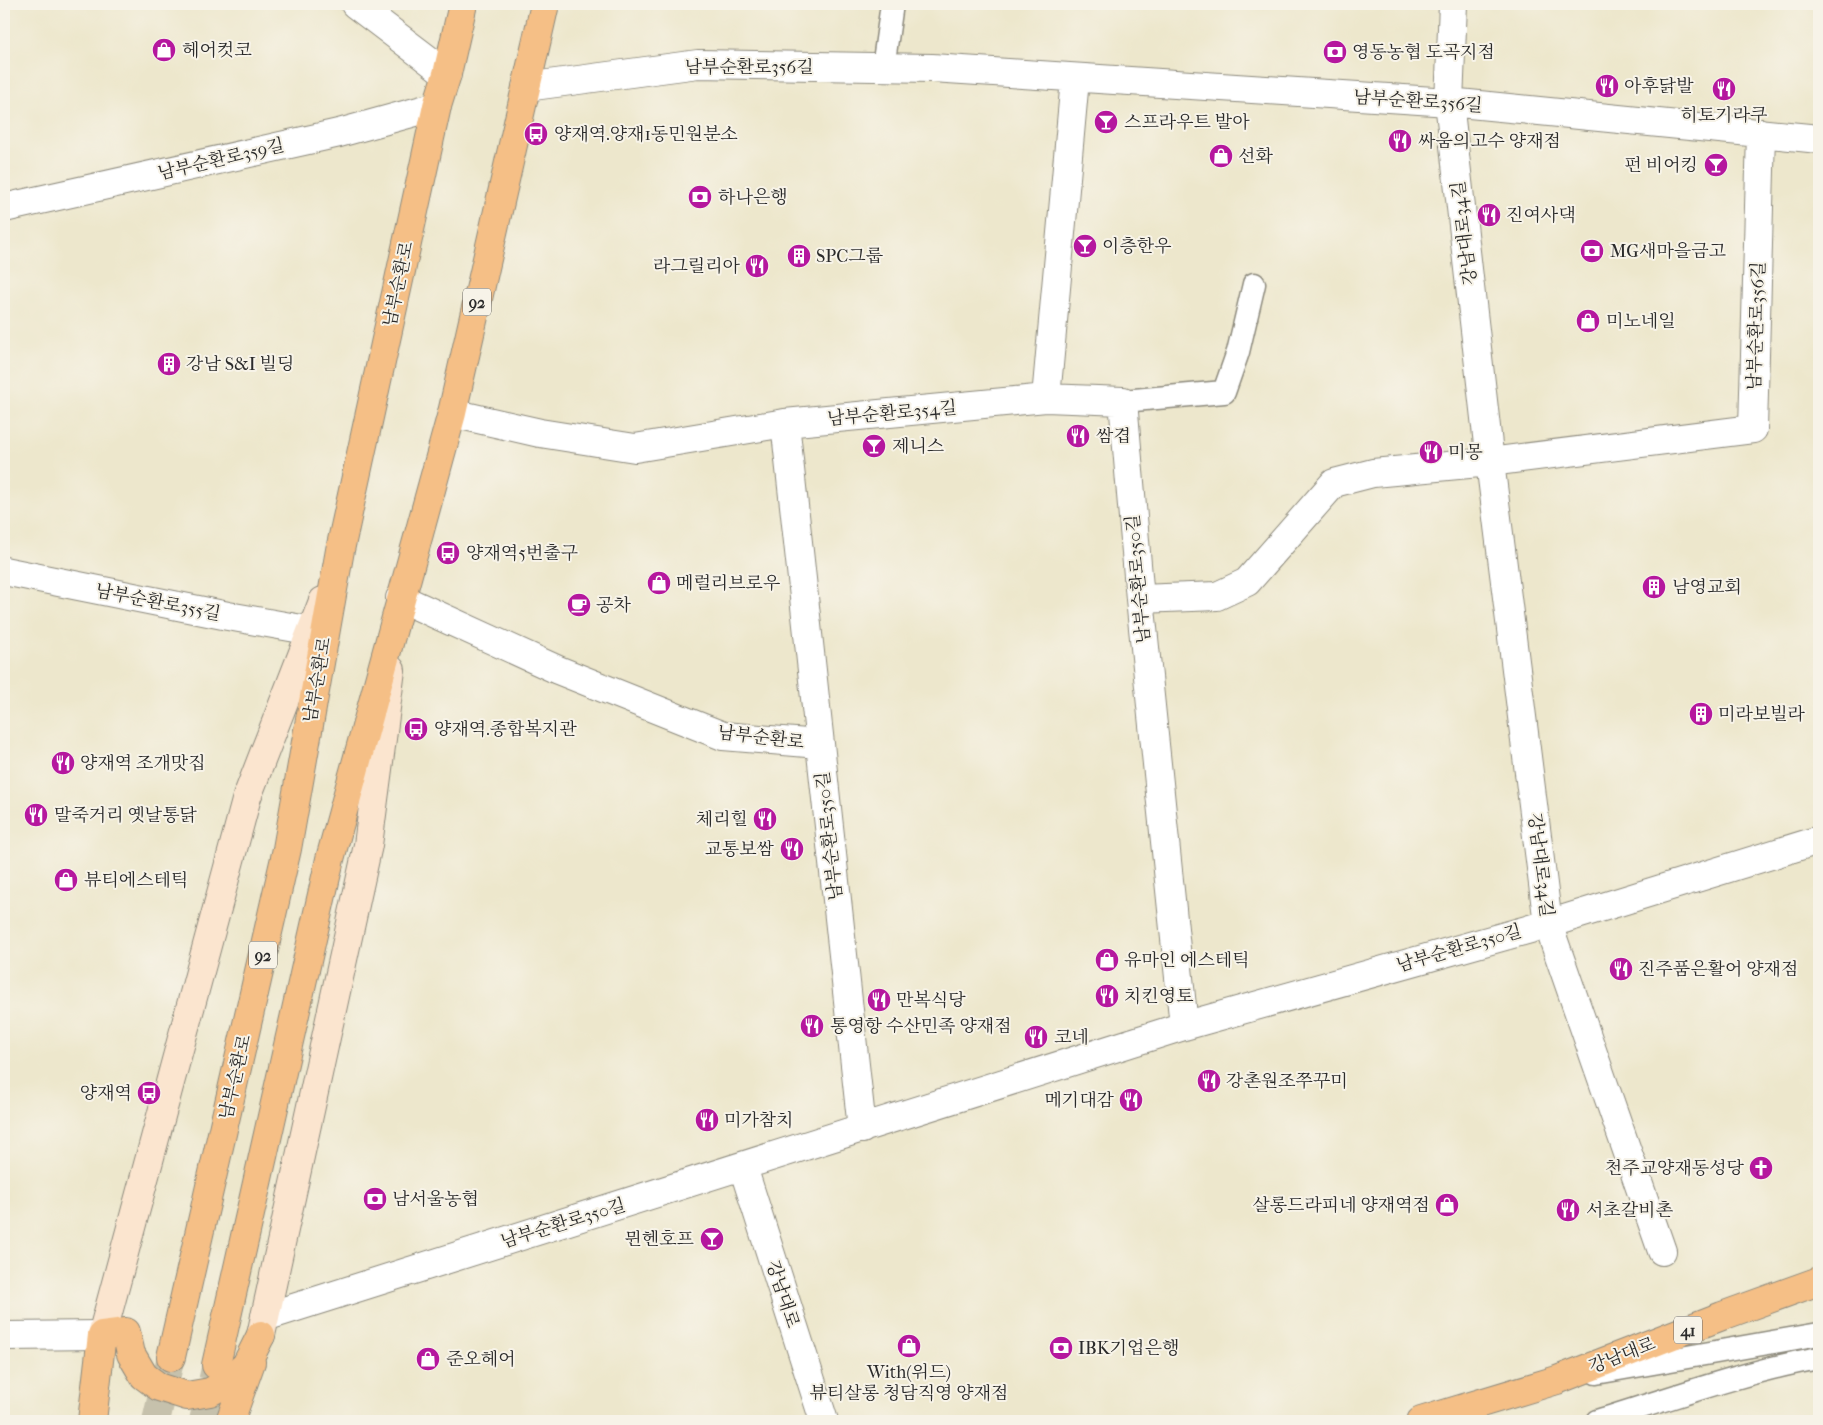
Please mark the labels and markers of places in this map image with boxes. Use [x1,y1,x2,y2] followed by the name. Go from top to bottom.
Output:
[151,37,177,63] shop icon: 헤어컷코
[1322,39,1348,65] bank icon: 영동농협 도곡지점
[182,40,252,61] place label: 헤어컷코
[1352,42,1495,63] place label: 영동농협 도곡지점
[1594,73,1620,99] restaurant icon: 아후닭발
[1624,76,1694,97] place label: 아후닭발
[1711,76,1737,102] restaurant icon: 히토기라쿠
[1681,105,1767,126] place label: 히토기라쿠
[1093,109,1119,135] bar icon: 스프라우트 발아
[1124,112,1250,133] place label: 스프라우트 발아
[523,121,549,147] bus stop icon: 양재역.양재1동민원분소
[554,124,738,145] place label: 양재역.양재1동민원분소
[1387,128,1413,154] restaurant icon: 싸움의고수 양재점
[1418,131,1561,152] place label: 싸움의고수 양재점
[1208,143,1234,169] shop icon: 선화
[1238,146,1273,167] place label: 선화
[1703,152,1729,178] bar icon: 펀 비어킹
[1625,155,1698,176] place label: 펀 비어킹
[687,184,713,210] bank icon: 하나은행
[718,187,788,208] place label: 하나은행
[1476,202,1502,228] restaurant icon: 진여사댁
[1506,205,1576,226] place label: 진여사댁
[1072,233,1098,259] bar icon: 이층한우
[1102,236,1172,257] place label: 이층한우
[1579,238,1605,264] bank icon: MG새마을금고
[1610,241,1727,262] place label: MG새마을금고
[786,243,812,269] building icon: SPC그룹
[816,246,884,267] place label: SPC그룹
[744,253,770,279] restaurant icon: 라그릴리아
[653,256,741,277] place label: 라그릴리아
[1575,308,1601,334] shop icon: 미노네일
[1606,311,1676,332] place label: 미노네일
[156,351,182,377] building icon: 강남 S&I 빌딩
[186,354,294,375] place label: 강남 S&I 빌딩
[1065,423,1091,449] restaurant icon: 쌈겹
[1096,426,1131,447] place label: 쌈겹
[861,433,887,459] bar icon: 제니스
[892,436,945,457] place label: 제니스
[1418,439,1444,465] restaurant icon: 미몽
[1448,442,1483,463] place label: 미몽
[435,540,461,566] bus stop icon: 양재역5번출구
[466,543,578,564] place label: 양재역5번출구
[646,570,672,596] shop icon: 메럴리브로우
[676,573,780,594] place label: 메럴리브로우
[1641,574,1667,600] building icon: 남영교회
[1672,577,1742,598] place label: 남영교회
[566,592,592,618] cafe icon: 공차
[596,595,631,616] place label: 공차
[1688,701,1714,727] building icon: 미라보빌라
[1718,704,1806,725] place label: 미라보빌라
[403,716,429,742] bus stop icon: 양재역.종합복지관
[434,719,577,740] place label: 양재역.종합복지관
[50,750,76,776] restaurant icon: 양재역 조개맛집
[80,753,206,774] place label: 양재역 조개맛집
[23,802,49,828] restaurant icon: 말죽거리 옛날통닭
[54,805,198,826] place label: 말죽거리 옛날통닭
[752,806,778,832] restaurant icon: 체리힐
[696,809,748,830] place label: 체리힐
[779,836,805,862] restaurant icon: 교통보쌈
[704,839,775,860] place label: 교통보쌈
[53,867,79,893] shop icon: 뷰티에스테틱
[84,870,188,891] place label: 뷰티에스테틱
[1094,947,1120,973] shop icon: 유마인 에스테틱
[1124,950,1250,971] place label: 유마인 에스테틱
[1608,956,1634,982] restaurant icon: 진주품은활어 양재점
[1638,959,1798,980] place label: 진주품은활어 양재점
[1094,983,1120,1009] restaurant icon: 치킨영토
[1124,986,1194,1007] place label: 치킨영토
[866,987,892,1013] restaurant icon: 만복식당
[896,990,966,1011] place label: 만복식당
[799,1013,825,1039] restaurant icon: 통영항 수산민족 양재점
[830,1016,1012,1037] place label: 통영항 수산민족 양재점
[1023,1024,1049,1050] restaurant icon: 코네
[1054,1027,1089,1048] place label: 코네
[1196,1068,1222,1094] restaurant icon: 강촌원조쭈꾸미
[1226,1071,1348,1092] place label: 강촌원조쭈꾸미
[136,1080,162,1106] bus stop icon: 양재역
[80,1083,132,1104] place label: 양재역
[1118,1087,1144,1113] restaurant icon: 메기대감
[1044,1090,1115,1111] place label: 메기대감
[694,1107,720,1133] restaurant icon: 미가참치
[724,1110,794,1131] place label: 미가참치
[1748,1155,1774,1181] church icon: 천주교양재동성당
[1605,1158,1745,1179] place label: 천주교양재동성당
[362,1186,388,1212] bank icon: 남서울농협
[392,1189,479,1210] place label: 남서울농협
[1434,1192,1460,1218] shop icon: 살롱드라피네 양재역점
[1252,1195,1430,1216] place label: 살롱드라피네 양재역점
[1555,1197,1581,1223] restaurant icon: 서초갈비촌
[1586,1200,1674,1221] place label: 서초갈비촌
[699,1226,725,1252] bar icon: 뮌헨호프
[624,1229,695,1250] place label: 뮌헨호프
[896,1333,922,1359] shop icon: With(위드) 뷰티살롱 청담직영 양재점
[1048,1335,1074,1361] bank icon: IBK기업은행
[1078,1338,1179,1359] place label: IBK기업은행
[415,1346,441,1372] shop icon: 준오헤어
[446,1349,516,1370] place label: 준오헤어
[810,1362,1008,1404] place label: With(위드) 뷰티살롱 청담직영 양재점

